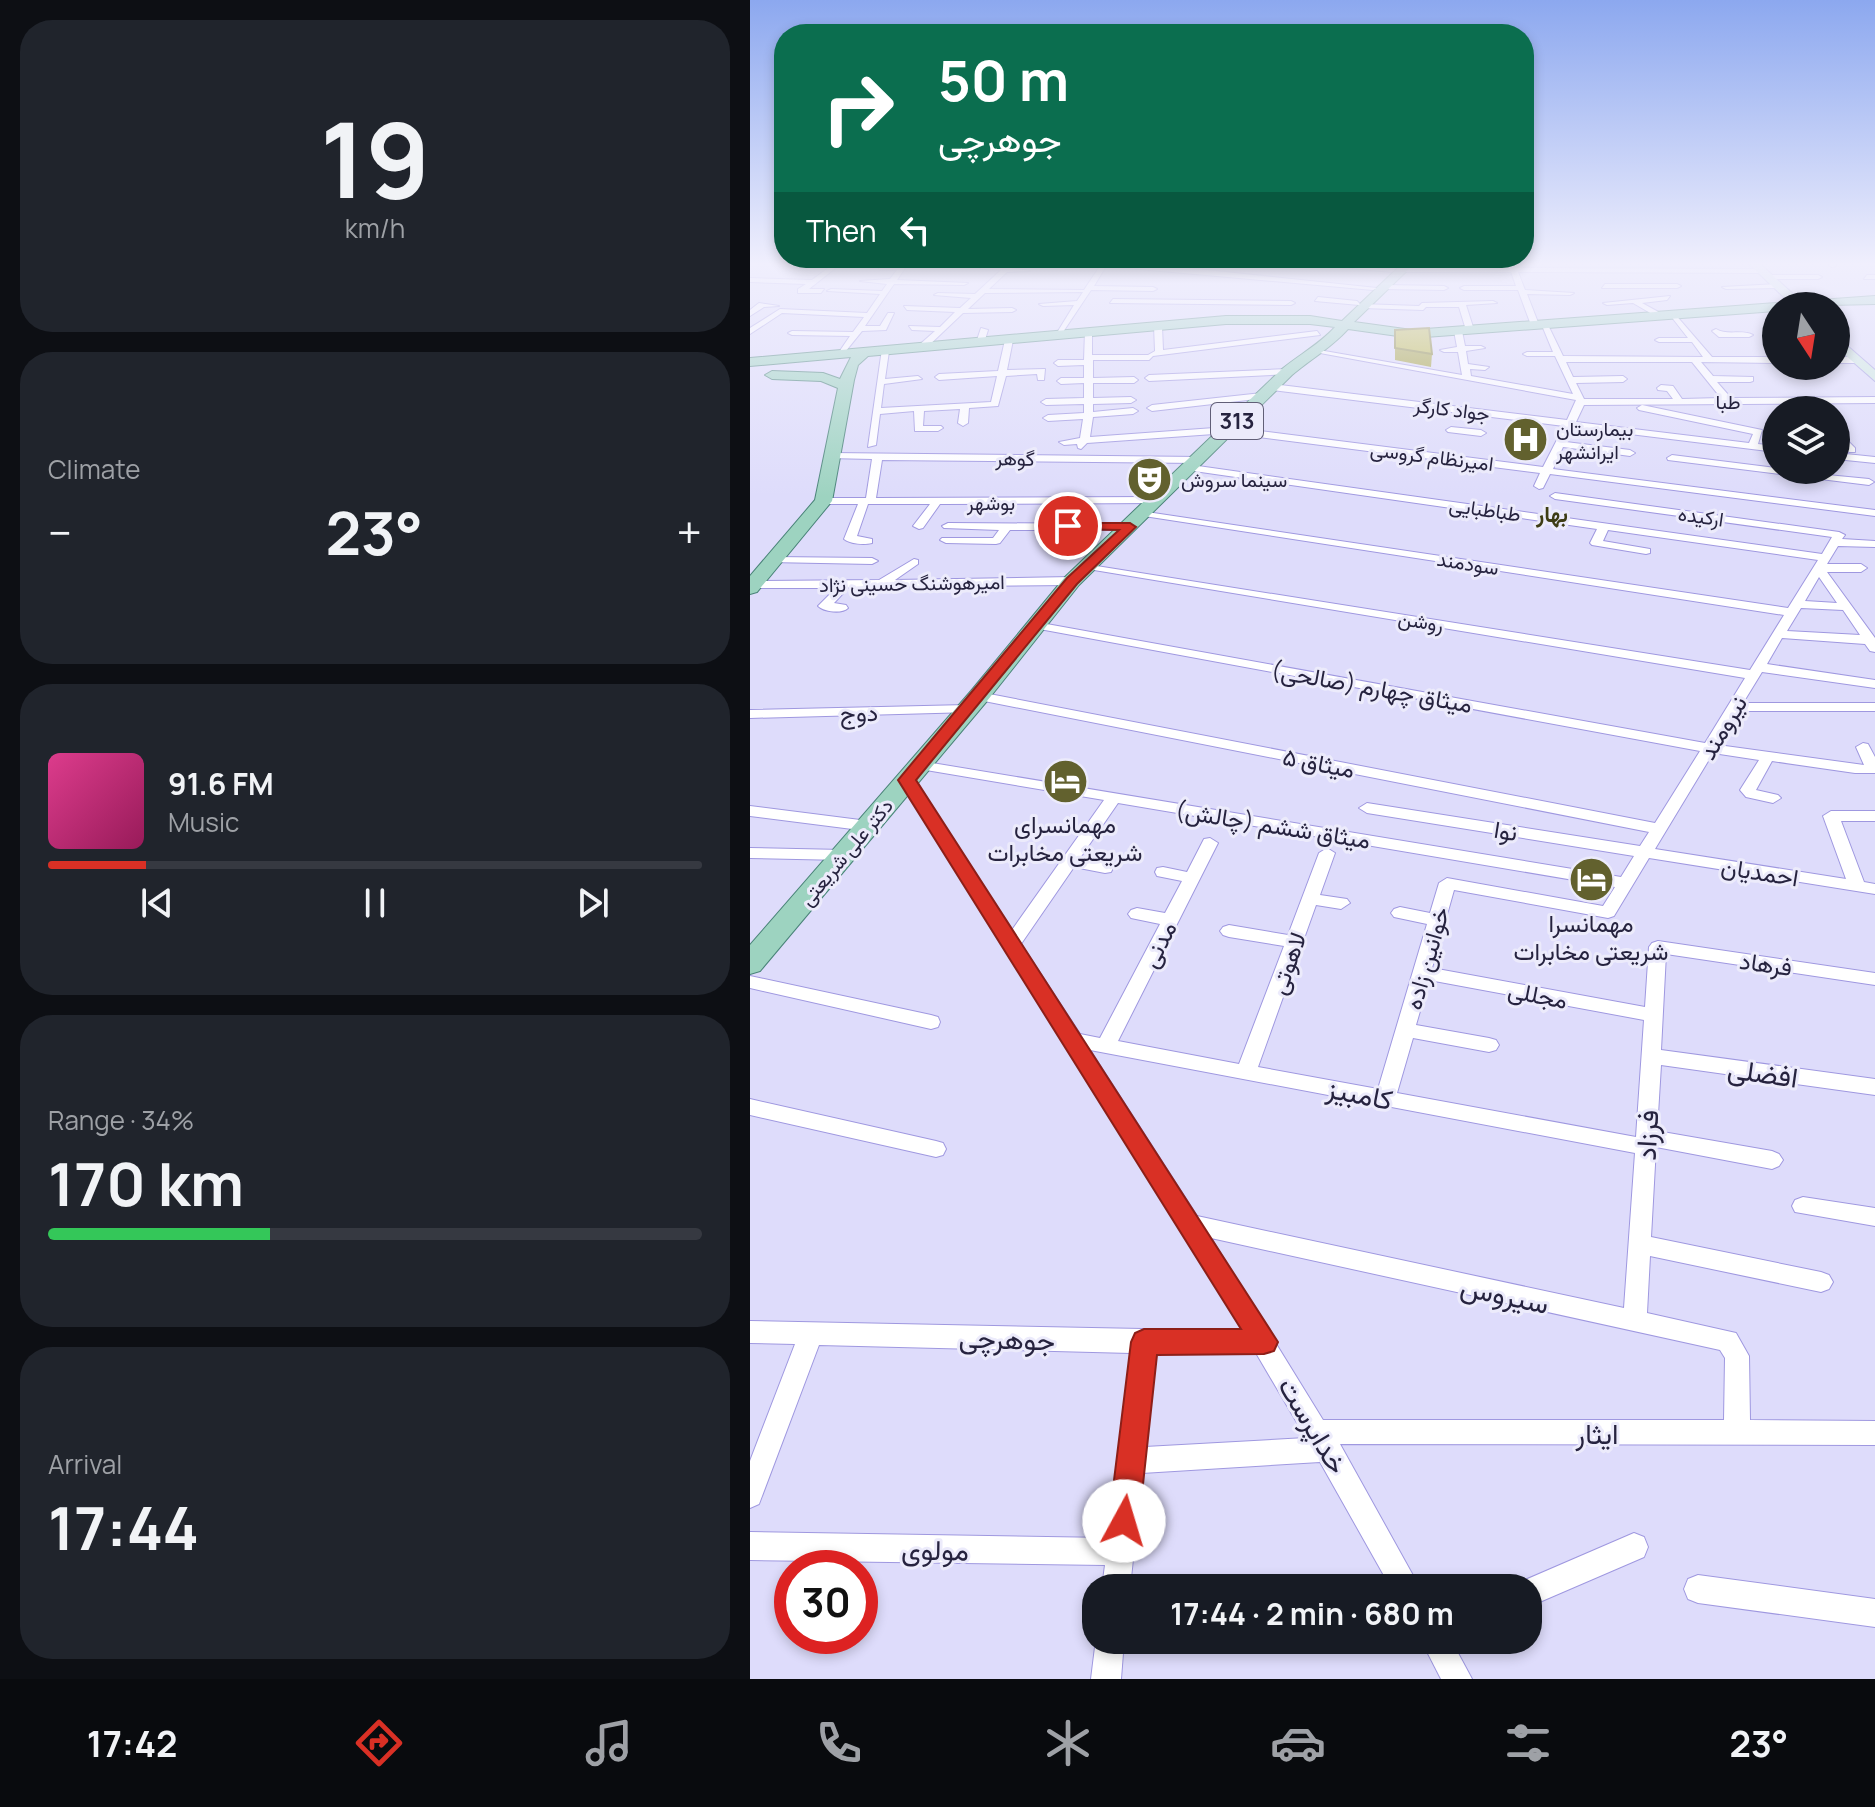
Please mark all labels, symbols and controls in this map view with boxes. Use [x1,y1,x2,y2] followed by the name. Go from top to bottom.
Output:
[938,41,1069,118] text: 50 m
[806,56,910,160] icon: right
[320,87,430,229] text: 19
[938,114,1062,163] text: جوهرچی
[893,208,937,252] icon: left
[345,210,405,246] text: km/h
[806,210,877,251] text: Then
[1762,292,1850,380] north arrow
[1762,292,1850,484] map controls
[1715,388,1741,415] street label: طبا
[1412,391,1491,427] street label: جواد کارگر
[1762,396,1850,484] button: layers
[1211,403,1263,439] road number: 313
[1555,415,1633,465] place label: بیمارستان ایرانشهر
[1501,416,1549,464] hospital icon: بیمارستان ایرانشهر
[1369,435,1495,477] street label: امیرنظام گروسی
[994,444,1035,472] street label: گوهر
[48,451,140,487] text: Climate
[1126,455,1174,503] theatre icon: سینما سروش
[1181,466,1287,493] place label: سینما سروش
[966,489,1015,516] street label: بوشهر
[325,491,423,573] text: 23°
[1447,491,1523,527] street label: طباطبایی
[1034,492,1102,560] pin
[1535,499,1568,529] district label: بهار
[1676,499,1726,533] street label: ارکیده
[48,502,72,562] text: −
[677,502,702,562] text: +
[1046,504,1090,548] icon: arrive
[1435,545,1501,581] street label: سودمند
[819,568,1005,598] street label: امیرهوشنگ حسینی نژاد
[1396,604,1446,638] street label: روشن
[1269,652,1475,721] street label: میثاق چهارم (صالحی)
[1690,689,1754,765] street label: نیرومند
[840,695,878,730] street label: دوج
[1280,739,1358,785] street label: میثاق ۵
[1041,757,1089,805] hotel icon: مهمانسرای شریعتی مخابرات
[168,763,274,804] text: 91.6 FM
[1173,792,1373,857] street label: میثاق ششم (چالش)
[793,793,899,911] street label: دکتر علی شریعتی
[168,804,239,840] text: Music
[987,807,1143,868] place label: مهمانسرای شریعتی مخابرات
[1492,812,1520,848] street label: نوا
[1719,849,1801,893] street label: احمدیان
[1567,856,1615,904] hotel icon: مهمانسرا شریعتی مخابرات
[135,881,179,925] icon: previous
[353,881,397,925] icon: pause
[571,881,615,925] icon: next
[1396,903,1456,1013] street label: خوانین زاده
[1513,906,1669,967] place label: مهمانسرا شریعتی مخابرات
[1132,915,1184,973] street label: مدنی
[1261,927,1313,999] street label: لاهوتی
[1738,943,1794,983] street label: فرهاد
[1505,972,1571,1016] street label: مجللی
[1725,1048,1801,1096] street label: افضلی
[1323,1068,1396,1118] street label: کامبیز
[48,1102,194,1138] text: Range · 34%
[1626,1109,1666,1161] street label: فرزاد
[48,1142,244,1224] text: 170 km
[1457,1266,1553,1322] street label: سیروس
[958,1317,1056,1360] street label: جوهرچی
[1269,1370,1358,1481] street label: خداپرست
[1575,1414,1618,1452] street label: ایثار
[48,1446,122,1482] text: Arrival
[1082,1479,1166,1563] position arrow
[48,1486,199,1568] text: 17:44
[901,1529,969,1569] street label: مولوی
[774,1550,878,1654] speed limit sign: 30
[1170,1593,1454,1634] text: 17:44 · 2 min · 680 m
[351,1715,407,1771] icon: directions
[581,1715,637,1771] icon: music
[811,1715,867,1771] icon: phone
[1040,1715,1096,1771] icon: climate
[1270,1715,1326,1771] icon: car
[1500,1715,1556,1771] icon: filters
[87,1719,178,1768] text: 17:42
[1730,1719,1788,1768] text: 23°

